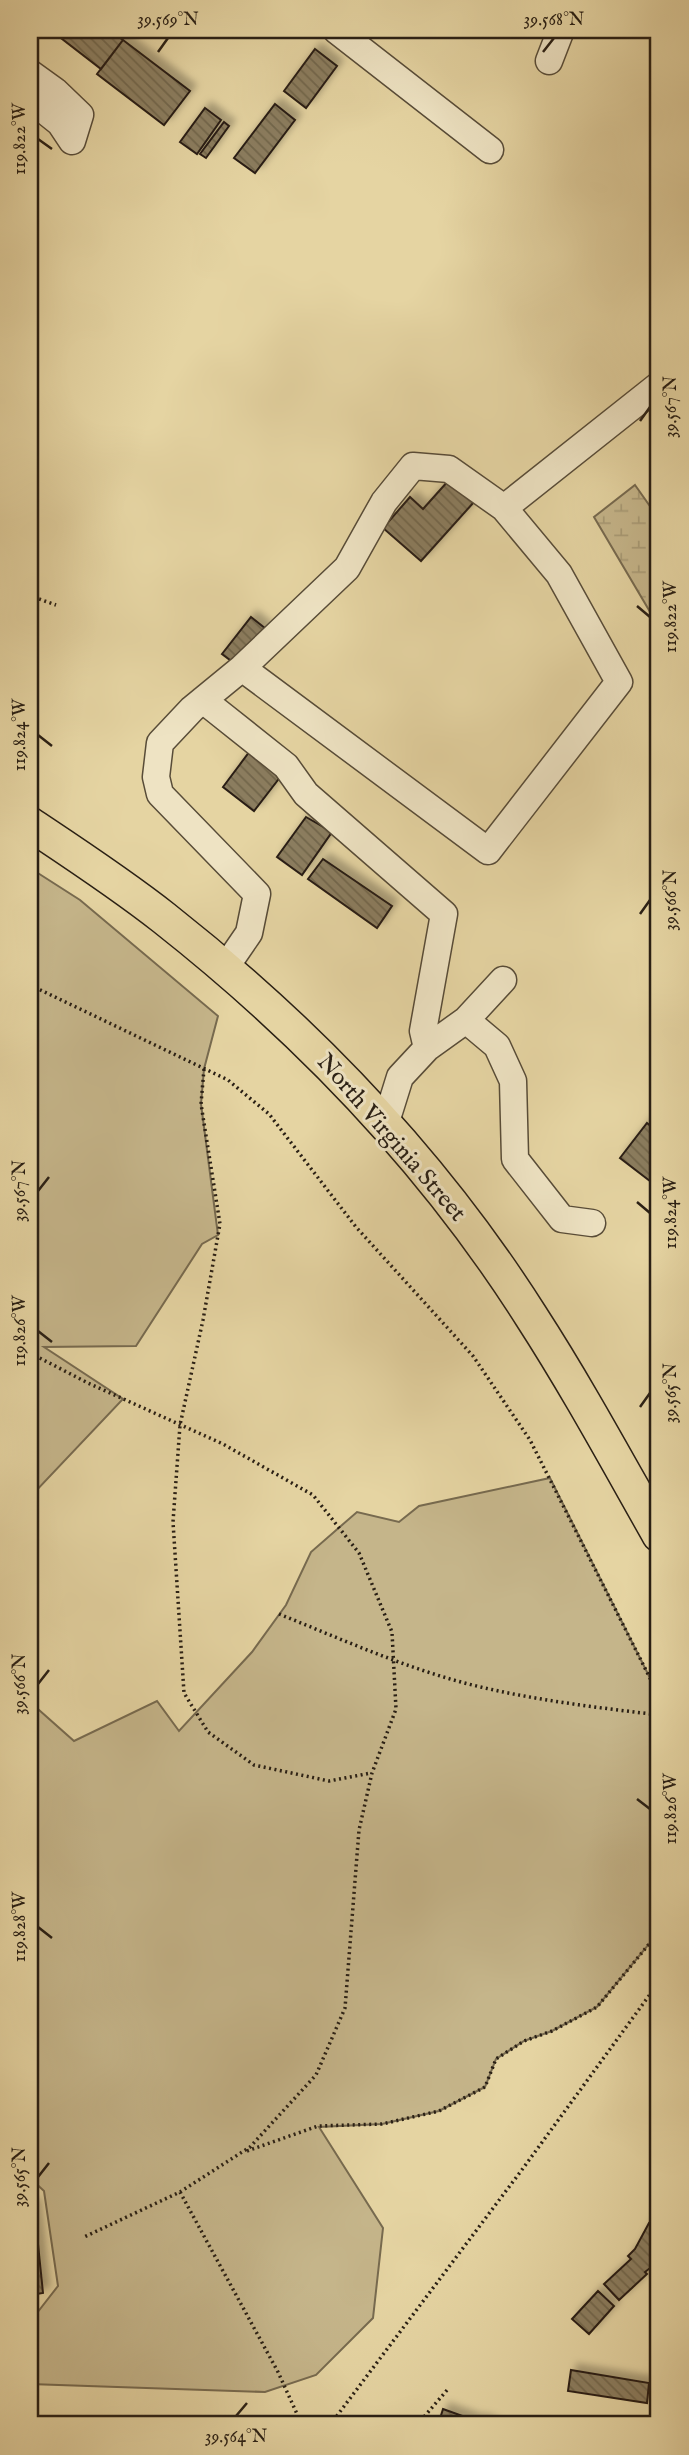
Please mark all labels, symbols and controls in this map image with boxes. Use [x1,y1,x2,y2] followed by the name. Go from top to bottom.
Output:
[137,9,199,32] text: 39.569°N
[524,9,585,32] text: 39.568°N
[9,102,32,175] text: 119.822°W
[660,375,683,438] text: 39.567°N
[660,580,683,653] text: 119.822°W
[9,698,32,771] text: 119.824°W
[660,869,683,931] text: 39.566°N
[309,1048,473,1228] street label: North Virginia Street
[9,1159,32,1222] text: 39.567°N
[660,1176,683,1249] text: 119.824°W
[9,1295,32,1367] text: 119.826°W
[660,1362,683,1423] text: 39.565°N
[9,1653,32,1715] text: 39.566°N
[660,1773,683,1845] text: 119.826°W
[9,1891,32,1962] text: 119.828°W
[9,2146,32,2207] text: 39.565°N
[205,2426,268,2449] text: 39.564°N

